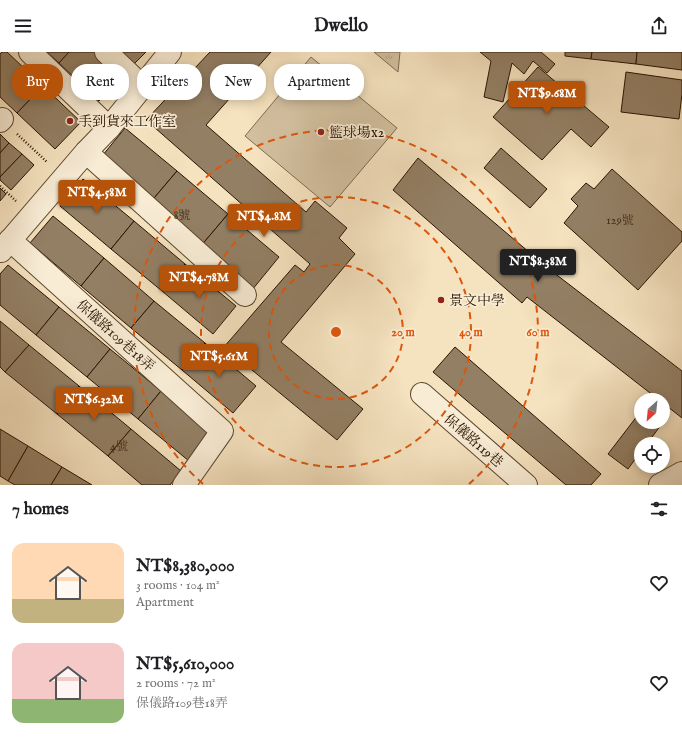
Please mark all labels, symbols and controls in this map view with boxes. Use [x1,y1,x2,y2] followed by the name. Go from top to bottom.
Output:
[12,15,34,37] icon: menu
[314,15,368,38] text: Dwello
[648,15,670,37] icon: share
[12,64,63,100] chip: Buy
[71,64,129,100] chip: Rent
[137,64,202,100] chip: Filters
[210,64,266,100] chip: New
[274,64,364,100] chip: Apartment
[506,81,588,115] pin: NT$9.68M
[517,85,577,102] text: NT$9.68M
[78,113,176,131] place label: 手到貨來工作室
[65,116,75,126] marker: 手到貨來工作室
[329,124,385,142] place label: 籃球場x2
[316,127,326,137] marker: 籃球場x2
[56,180,138,214] pin: NT$4.58M
[67,184,127,201] text: NT$4.58M
[227,204,301,238] pin: NT$4.8M
[174,208,190,223] house number: 8號
[237,208,291,225] text: NT$4.8M
[606,213,634,228] house number: 129號
[497,249,579,283] pin: NT$8.38M
[509,253,567,270] text: NT$8.38M
[158,265,240,299] pin: NT$4.78M
[169,269,229,286] text: NT$4.78M
[449,292,505,310] place label: 景文中學
[436,295,446,305] marker: 景文中學
[73,296,158,376] street label: 保儀路109巷18弄
[329,325,343,339] centre of rings
[391,325,415,340] text: 20 m
[459,325,484,340] text: 40 m
[527,325,550,340] text: 60 m
[178,344,260,378] pin: NT$5.61M
[190,348,248,365] text: NT$5.61M
[53,387,135,421] pin: NT$6.32M
[64,391,124,408] text: NT$6.32M
[634,393,670,429] north arrow
[634,393,670,473] map controls
[440,410,507,471] street label: 保儀路119巷
[634,437,670,473] button: locate
[110,439,128,454] house number: 4號
[648,498,670,520] icon: filters
[12,499,69,520] text: 7 homes
[136,556,235,577] text: NT$8,380,000
[44,559,92,607] icon: home
[648,572,670,594] icon: heart
[136,577,220,594] text: 3 rooms · 104 m²
[136,594,194,611] text: Apartment
[136,654,234,675] text: NT$5,610,000
[44,659,92,707] icon: home
[648,672,670,694] icon: heart
[136,675,216,692] text: 2 rooms · 72 m²
[136,695,228,712] text: 保儀路109巷18弄

